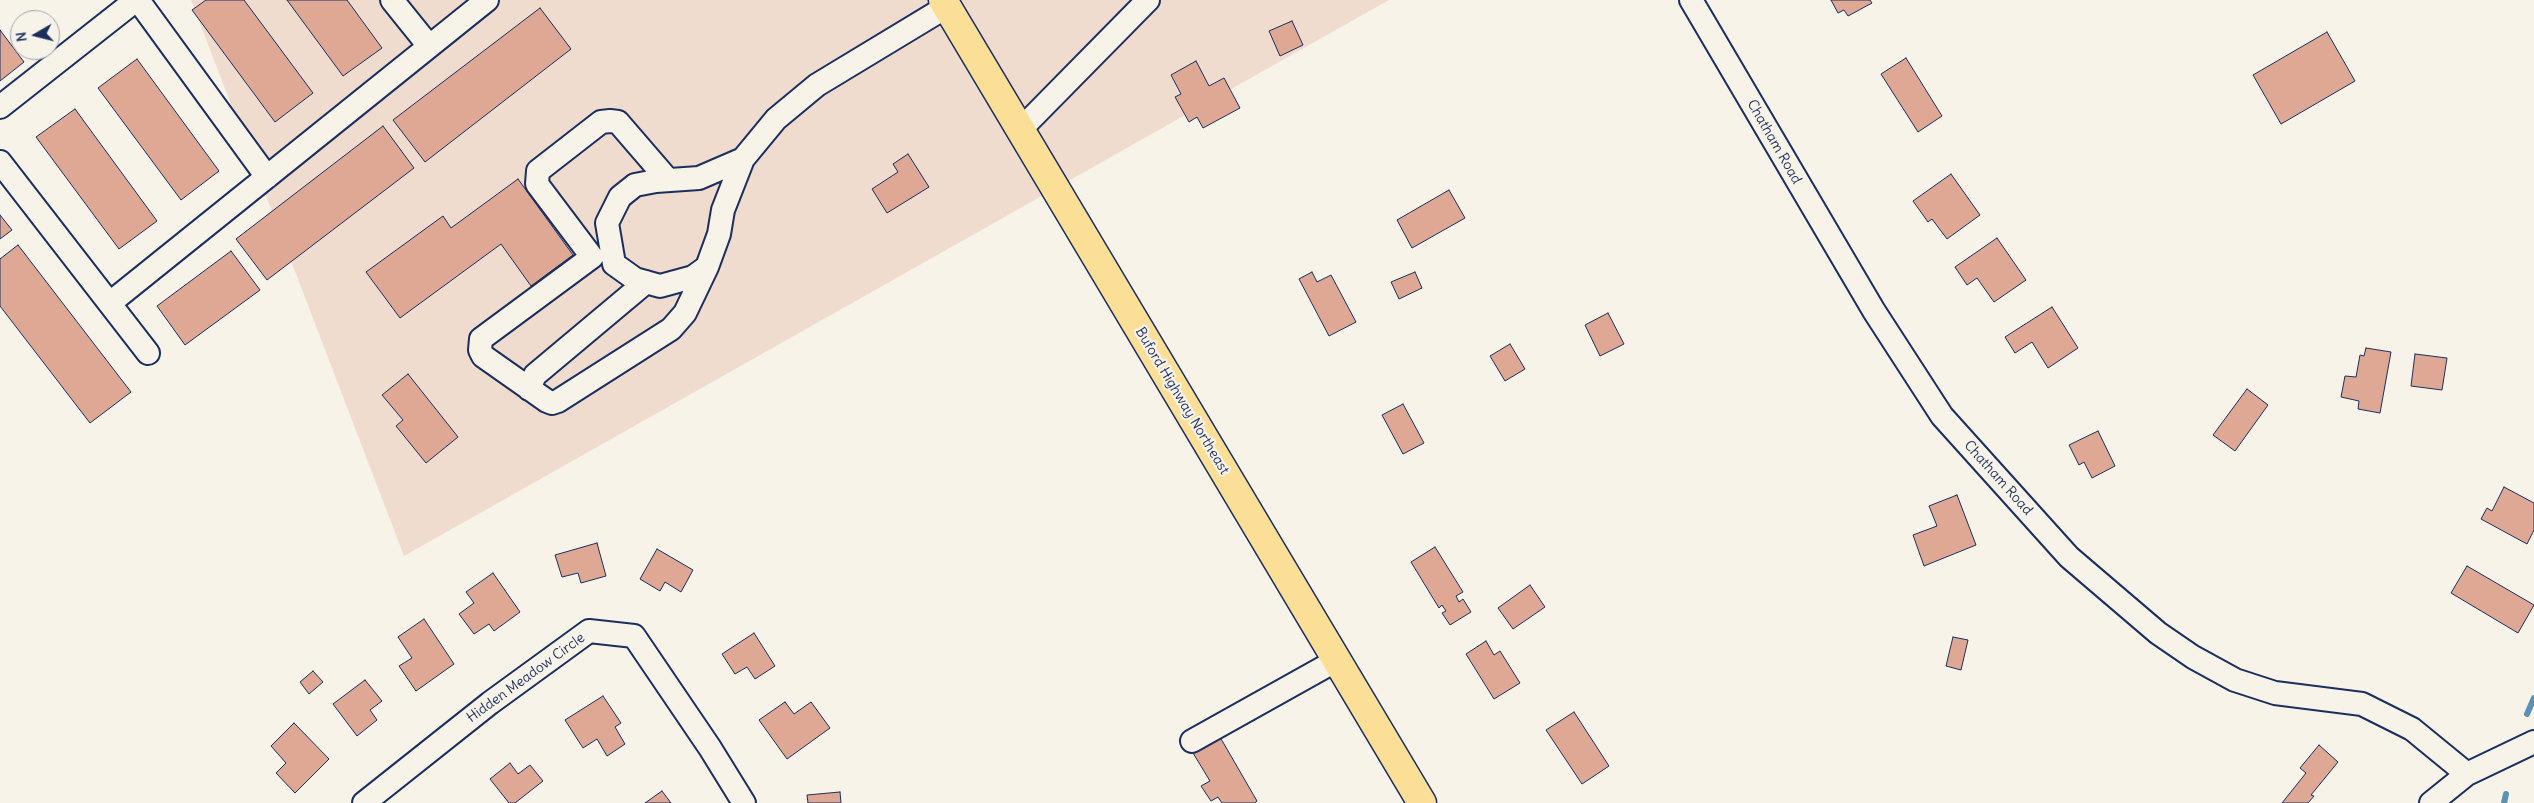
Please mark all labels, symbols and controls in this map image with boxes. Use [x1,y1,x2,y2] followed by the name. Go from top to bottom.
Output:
[10,10,60,60] north arrow
[12,31,31,43] text: N
[1743,97,1805,187] street label: Chatham Road
[1131,324,1233,478] street label: Buford Highway Northeast
[1960,437,2036,519] street label: Chatham Road
[464,630,588,726] street label: Hidden Meadow Circle

